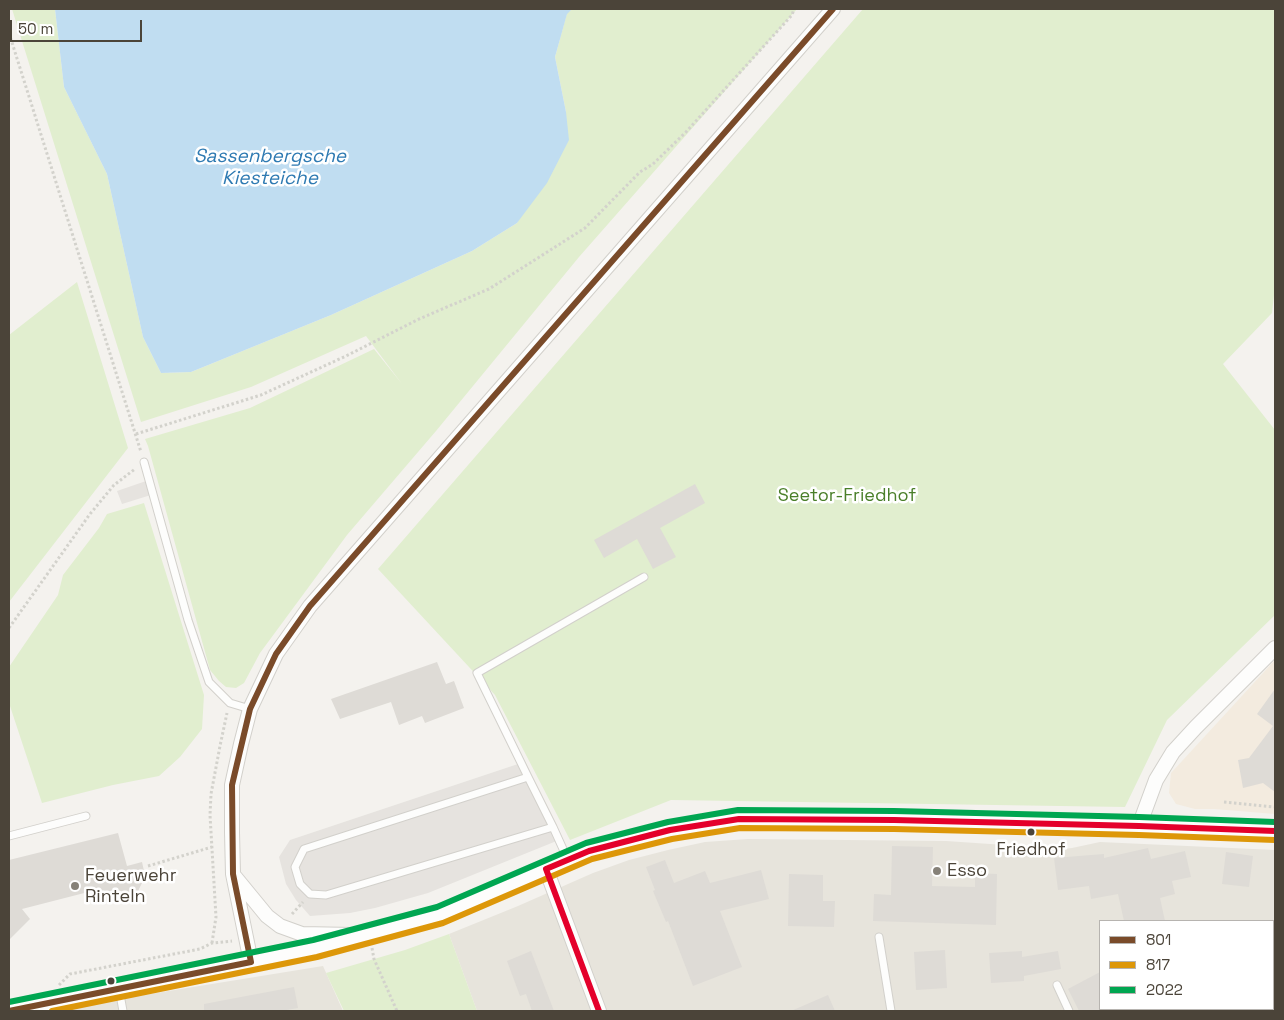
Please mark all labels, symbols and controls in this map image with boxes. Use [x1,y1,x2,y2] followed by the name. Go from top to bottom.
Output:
[12,10,145,42] scale bar
[18,19,53,38] text: 50 m
[194,146,346,190] water label: Sassenbergsche Kiesteiche
[778,485,916,507] park label: Seetor-Friedhof
[1026,827,1036,837] marker: Friedhof
[997,840,1065,860] place label: Friedhof
[947,860,987,882] place label: Esso
[85,865,176,908] place label: Feuerwehr Rinteln
[931,865,943,877] marker: Esso
[69,880,81,892] marker: Feuerwehr Rinteln
[1099,920,1274,1010] legend
[1146,930,1171,949] text: 801
[1146,955,1170,974] text: 817
[106,976,116,986] unlabelled marker
[1146,980,1183,999] text: 2022

